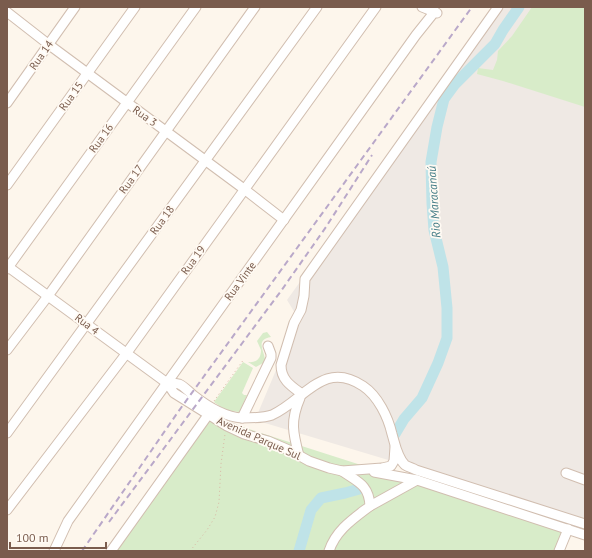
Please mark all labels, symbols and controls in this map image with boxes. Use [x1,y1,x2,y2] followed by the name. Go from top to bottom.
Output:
[26,38,56,72] street label: Rua 14
[56,79,86,113] street label: Rua 15
[130,103,160,129] street label: Rua 3
[86,121,116,155] street label: Rua 16
[116,162,146,196] street label: Rua 17
[423,165,444,239] water label: Rio Maracanaú
[147,203,177,237] street label: Rua 18
[178,243,208,277] street label: Rua 19
[221,258,259,303] street label: Rua Vinte
[72,310,102,338] street label: Rua 4
[215,413,304,463] street label: Avenida Parque Sul
[10,524,106,550] scale bar
[16,530,49,545] text: 100 m

